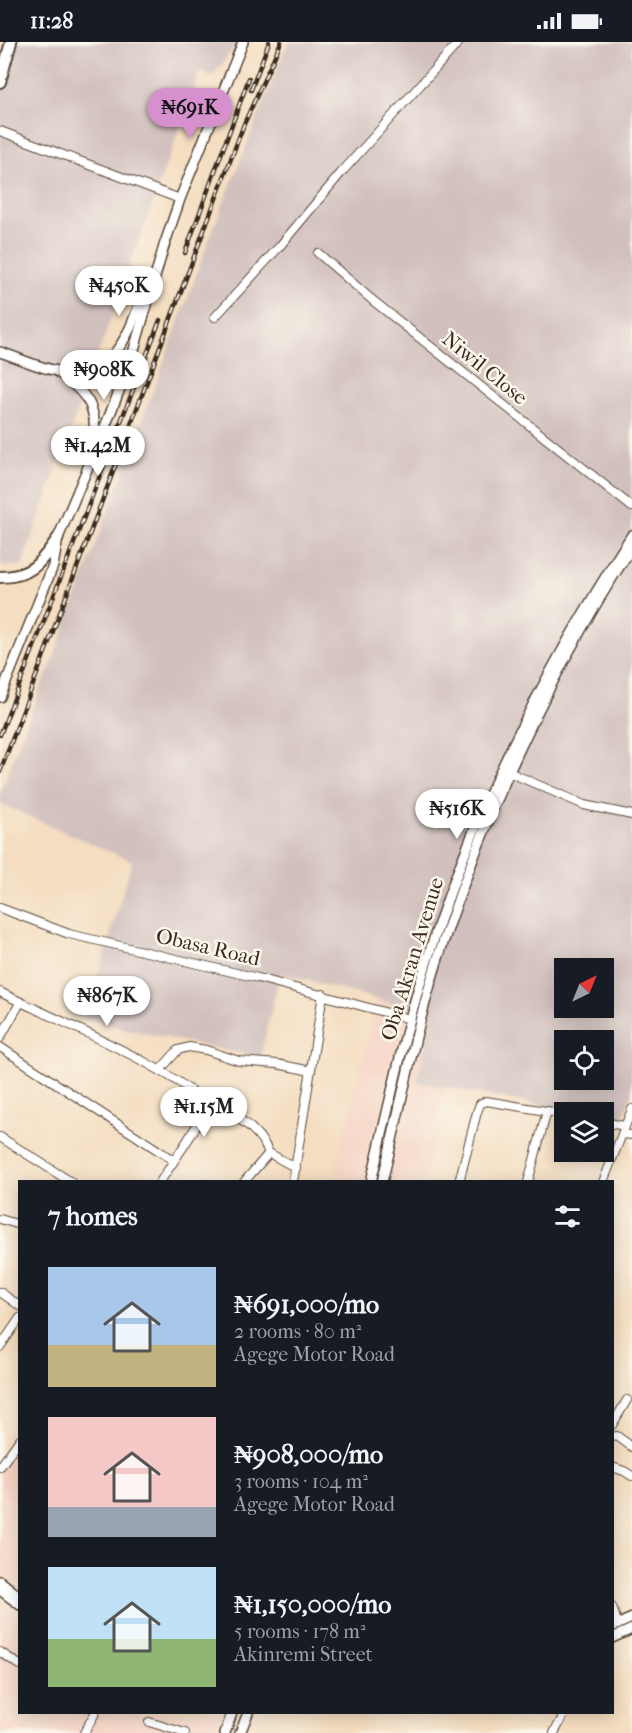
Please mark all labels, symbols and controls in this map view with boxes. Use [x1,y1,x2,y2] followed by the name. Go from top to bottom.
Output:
[30,8,73,34] text: 11:28
[148,88,232,139] pin: ₦691K
[161,96,219,119] text: ₦691K
[77,266,161,317] pin: ₦450K
[89,274,149,297] text: ₦450K
[438,326,532,410] street label: Niwil Close
[62,350,146,401] pin: ₦908K
[74,358,134,381] text: ₦908K
[49,426,147,477] pin: ₦1.42M
[65,434,131,457] text: ₦1.42M
[415,789,499,840] pin: ₦516K
[429,797,485,820] text: ₦516K
[376,874,448,1044] street label: Oba Akran Avenue
[154,923,263,971] street label: Obasa Road
[554,958,614,1018] north arrow
[554,958,614,1162] map controls
[65,976,149,1027] pin: ₦867K
[77,984,137,1007] text: ₦867K
[554,1030,614,1090] button: locate
[155,1087,253,1138] pin: ₦1.15M
[174,1095,234,1118] text: ₦1.15M
[554,1102,614,1162] button: layers
[551,1200,584,1233] icon: filters
[48,1201,138,1232] text: 7 homes
[234,1289,379,1320] text: ₦691,000/mo
[96,1291,168,1363] icon: home
[234,1320,361,1343] text: 2 rooms · 80 m²
[234,1343,395,1366] text: Agege Motor Road
[234,1439,383,1470] text: ₦908,000/mo
[96,1441,168,1513] icon: home
[234,1470,368,1493] text: 3 rooms · 104 m²
[234,1493,395,1516] text: Agege Motor Road
[234,1589,392,1620] text: ₦1,150,000/mo
[96,1591,168,1663] icon: home
[234,1620,366,1643] text: 5 rooms · 178 m²
[234,1643,373,1666] text: Akinremi Street

